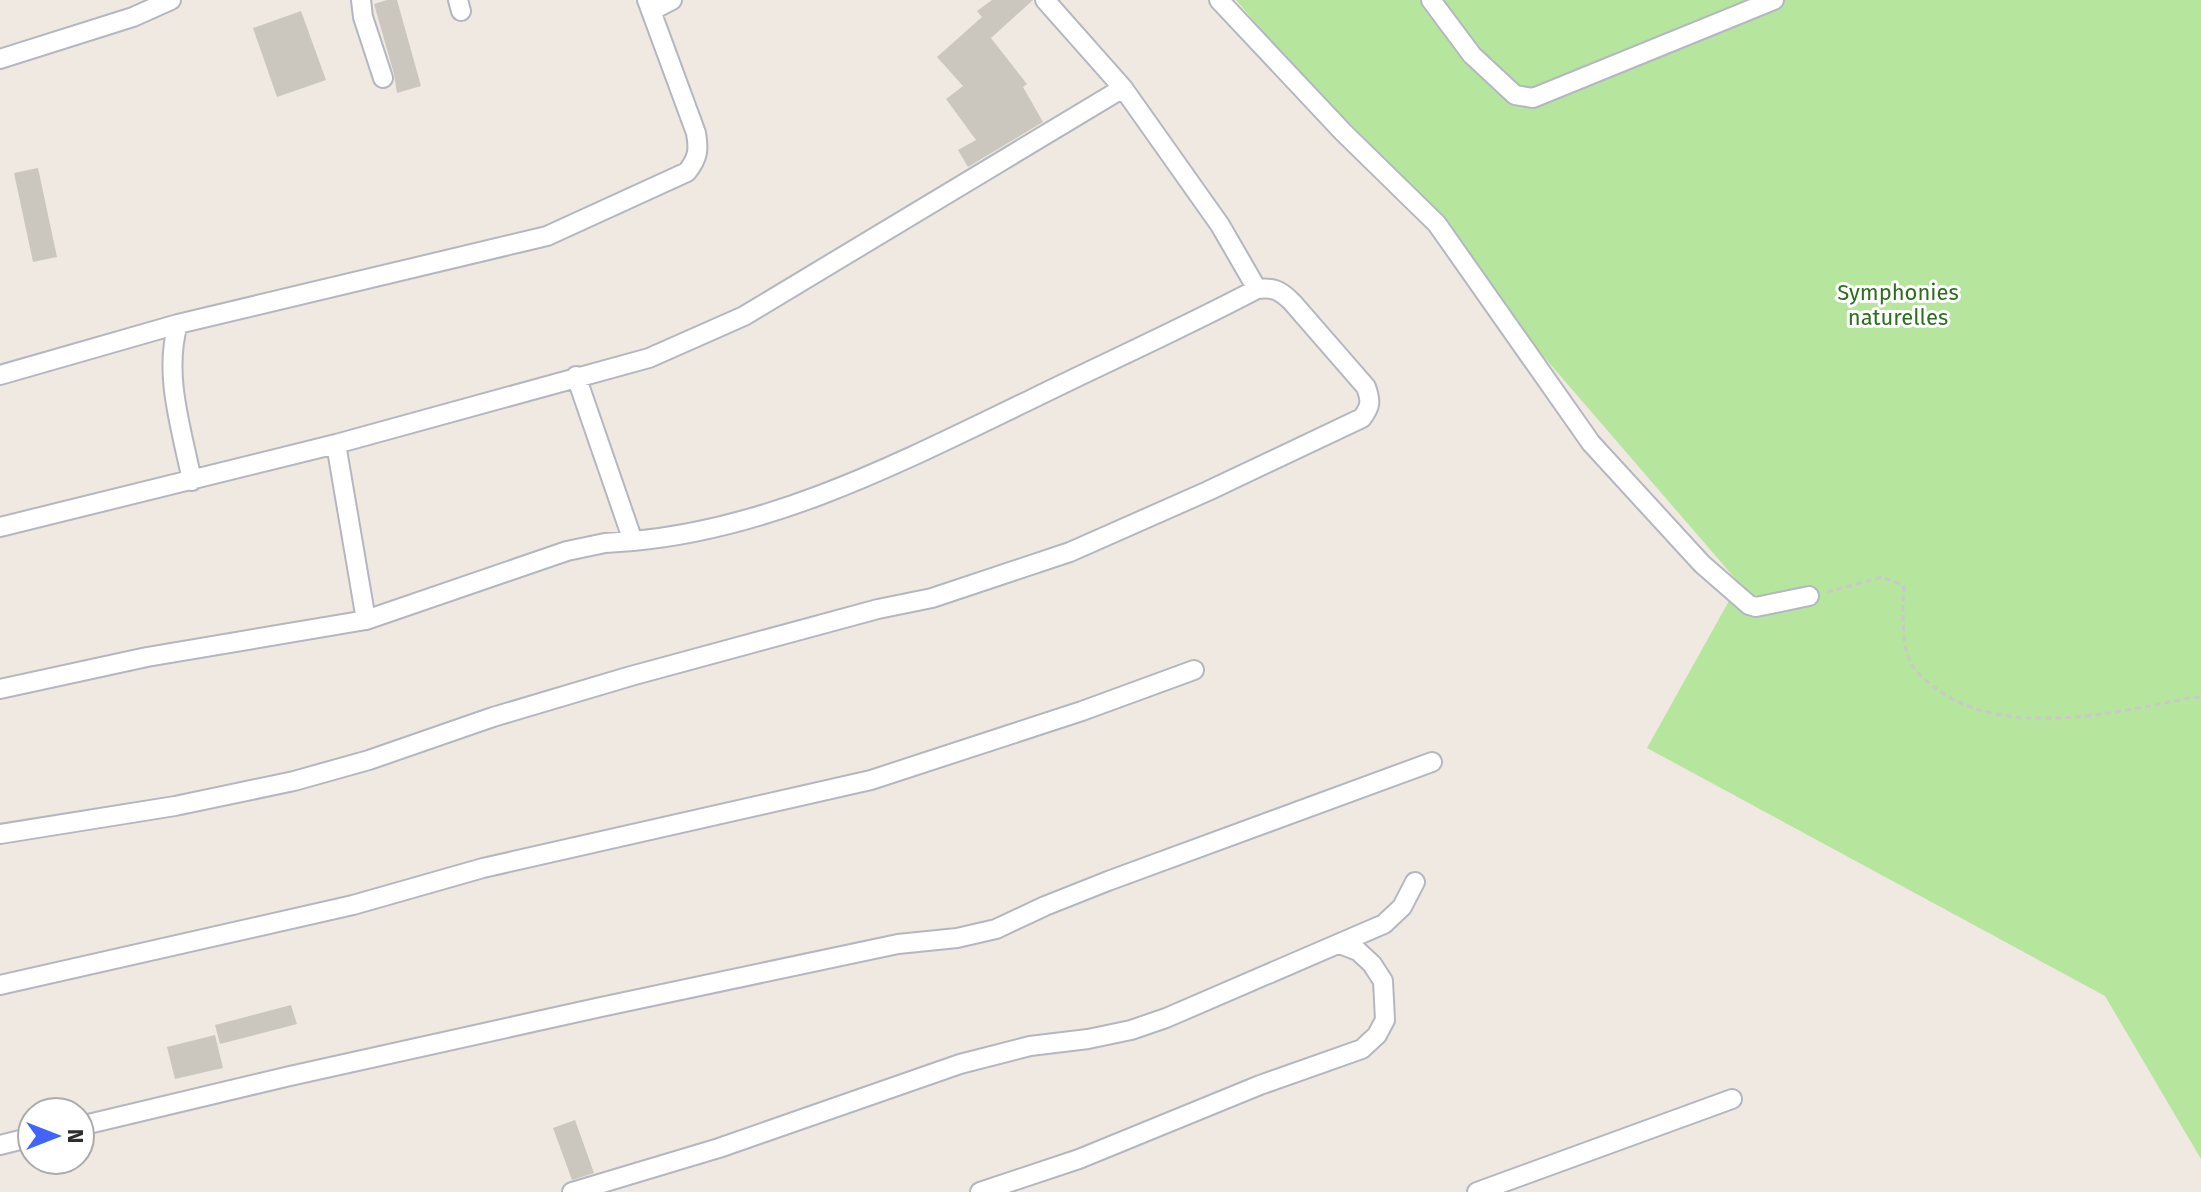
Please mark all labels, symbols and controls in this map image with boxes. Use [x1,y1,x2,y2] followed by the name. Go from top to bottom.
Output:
[1837,279,1959,331] park label: Symphonies naturelles
[16,1096,96,1176] north arrow
[62,1129,89,1143] text: N

